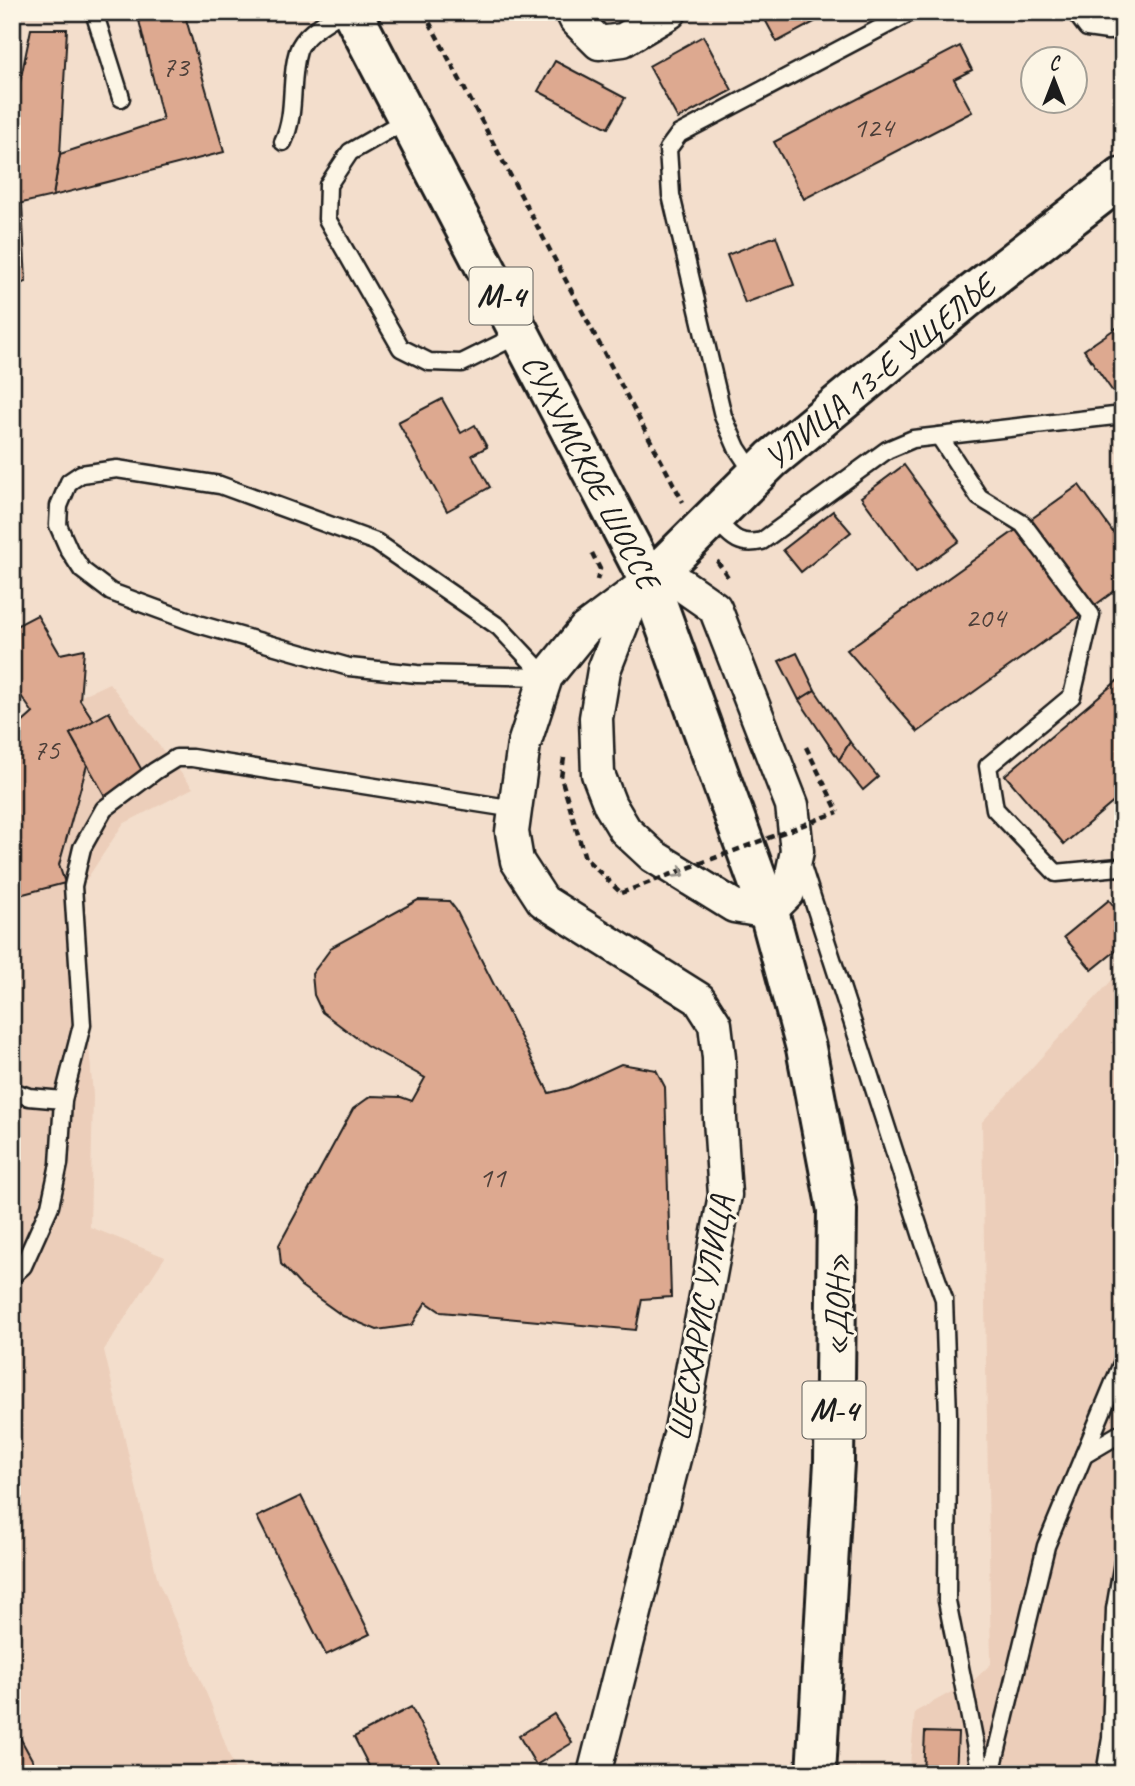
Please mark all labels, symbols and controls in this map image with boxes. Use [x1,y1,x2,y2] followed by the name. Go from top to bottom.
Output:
[1020,46,1090,116] north arrow
[162,47,191,85] house number: 73
[1049,52,1061,76] text: С
[853,108,896,146] house number: 124
[756,262,1007,479] street label: УЛИЦА 13-Е УЩЕЛЬЕ
[470,268,532,324] road number: М-4
[512,347,671,600] street label: СУХУМСКОЕ ШОССЕ
[965,598,1008,636] house number: 204
[33,730,61,768] house number: 75
[672,864,685,877] one-way arrow
[479,1158,507,1196] house number: 11
[658,1191,743,1444] street label: ШЕСХАРИС УЛИЦА
[815,1253,859,1357] street label: «ДОН»
[802,1381,866,1438] road number: М-4

